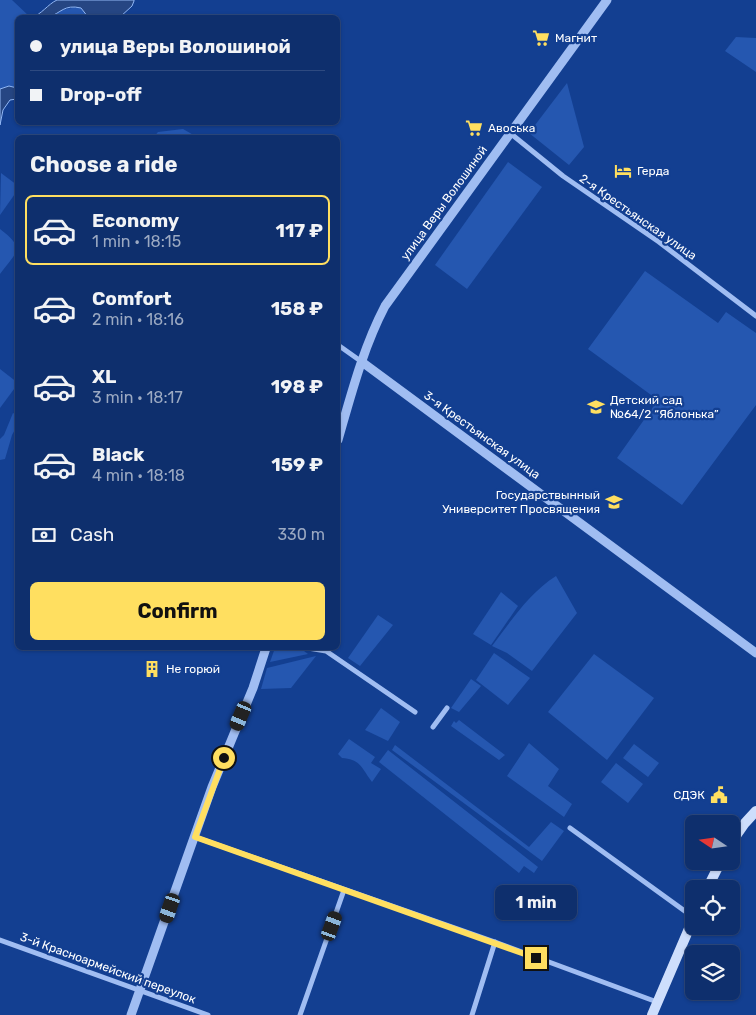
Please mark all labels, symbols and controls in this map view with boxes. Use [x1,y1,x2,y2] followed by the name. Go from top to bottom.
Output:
[531,28,551,48] supermarket icon: Магнит
[555,31,597,45] place label: Магнит
[60,35,291,58] text: улица Веры Волошиной
[60,83,142,106] text: Drop-off
[464,118,484,138] supermarket icon: Авоська
[488,121,535,135] place label: Авоська
[398,143,490,263] street label: улица Веры Волошиной
[30,151,177,178] text: Choose a ride
[613,161,633,181] hotel icon: Герда
[637,164,669,178] place label: Герда
[577,171,699,263] street label: 2-я Крестьянская улица
[32,208,77,253] icon: car
[92,209,179,232] text: Economy
[275,219,323,242] text: 117 ₽
[92,232,181,251] text: 1 min · 18:15
[32,286,77,331] icon: car
[92,287,172,310] text: Comfort
[271,297,323,320] text: 158 ₽
[92,310,184,329] text: 2 min · 18:16
[32,364,77,409] icon: car
[92,365,116,388] text: XL
[271,375,323,398] text: 198 ₽
[92,388,183,407] text: 3 min · 18:17
[421,388,543,482] street label: 3-я Крестьянская улица
[610,393,719,421] place label: Детский сад №64/2 “Яблонька”
[586,397,606,417] school or university icon: Детский сад №64/2 “Яблонька”
[32,442,77,487] icon: car
[92,443,144,466] text: Black
[271,453,323,476] text: 159 ₽
[92,466,185,485] text: 4 min · 18:18
[442,488,600,516] place label: Государствынный Университет Просвящения
[604,492,624,512] school or university icon: Государствынный Университет Просвящения
[30,521,58,549] icon: cash
[70,523,114,546] text: Cash
[277,525,325,544] text: 330 m
[30,582,325,640] button: Confirm
[142,659,162,679] building icon: Не горюй
[166,662,220,676] place label: Не горюй
[228,699,253,733] car
[213,747,235,769] route start
[709,785,729,805] public building icon: СДЭК
[673,788,705,802] place label: СДЭК
[685,815,740,870] north arrow
[685,815,740,1000] map controls
[685,880,740,935] button: locate
[495,886,577,920] callout: 1 min
[158,891,181,925] car
[516,893,556,912] text: 1 min
[319,909,344,943] car
[18,930,198,1007] street label: 3-й Красноармейский переулок
[685,945,740,1000] button: layers
[525,947,547,969] route end

